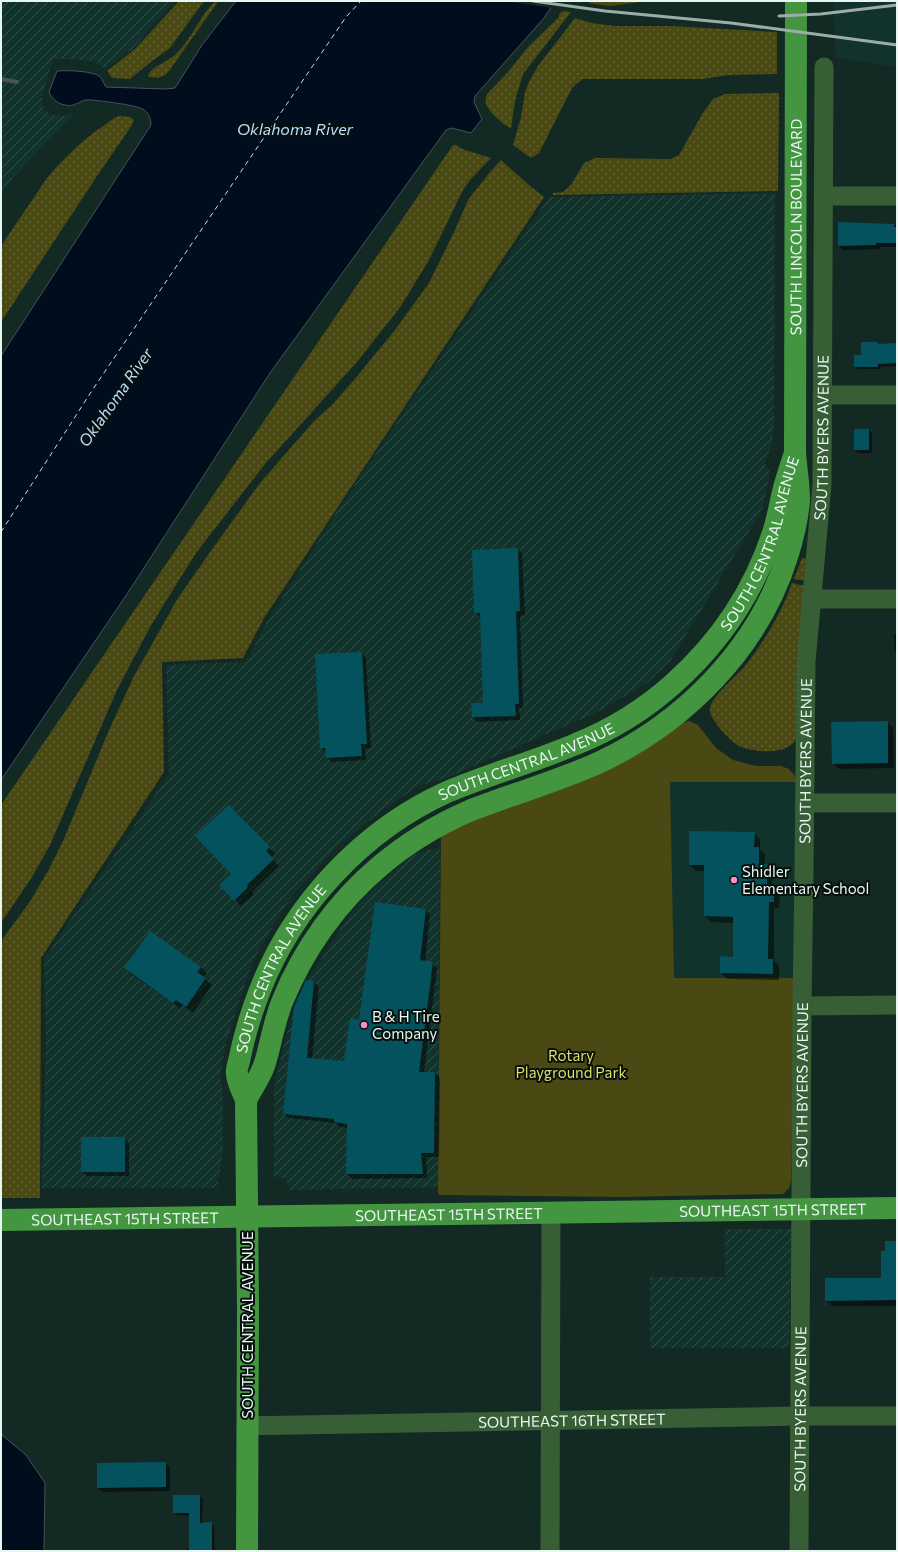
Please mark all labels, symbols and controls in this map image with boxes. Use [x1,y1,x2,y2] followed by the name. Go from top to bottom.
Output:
[237,119,354,138] water label: Oklahoma River
[786,119,805,335] street label: SOUTH LINCOLN BOULEVARD
[74,344,156,450] water label: Oklahoma River
[810,355,832,521] street label: SOUTH BYERS AVENUE
[716,454,802,634] street label: SOUTH CENTRAL AVENUE
[795,678,815,844] street label: SOUTH BYERS AVENUE
[435,718,617,804] street label: SOUTH CENTRAL AVENUE
[742,862,869,897] place label: Shidler Elementary School
[729,875,739,885] marker: Shidler Elementary School
[232,881,330,1055] street label: SOUTH CENTRAL AVENUE
[792,1002,811,1168] street label: SOUTH BYERS AVENUE
[372,1007,440,1042] place label: B & H Tire Company
[359,1020,369,1030] marker: B & H Tire Company
[515,1046,627,1081] park label: Rotary Playground Park
[679,1199,867,1220] street label: SOUTHEAST 15TH STREET
[355,1204,543,1224] street label: SOUTHEAST 15TH STREET
[31,1208,219,1229] street label: SOUTHEAST 15TH STREET
[238,1231,256,1419] street label: SOUTH CENTRAL AVENUE
[790,1326,809,1492] street label: SOUTH BYERS AVENUE
[478,1409,666,1431] street label: SOUTHEAST 16TH STREET

